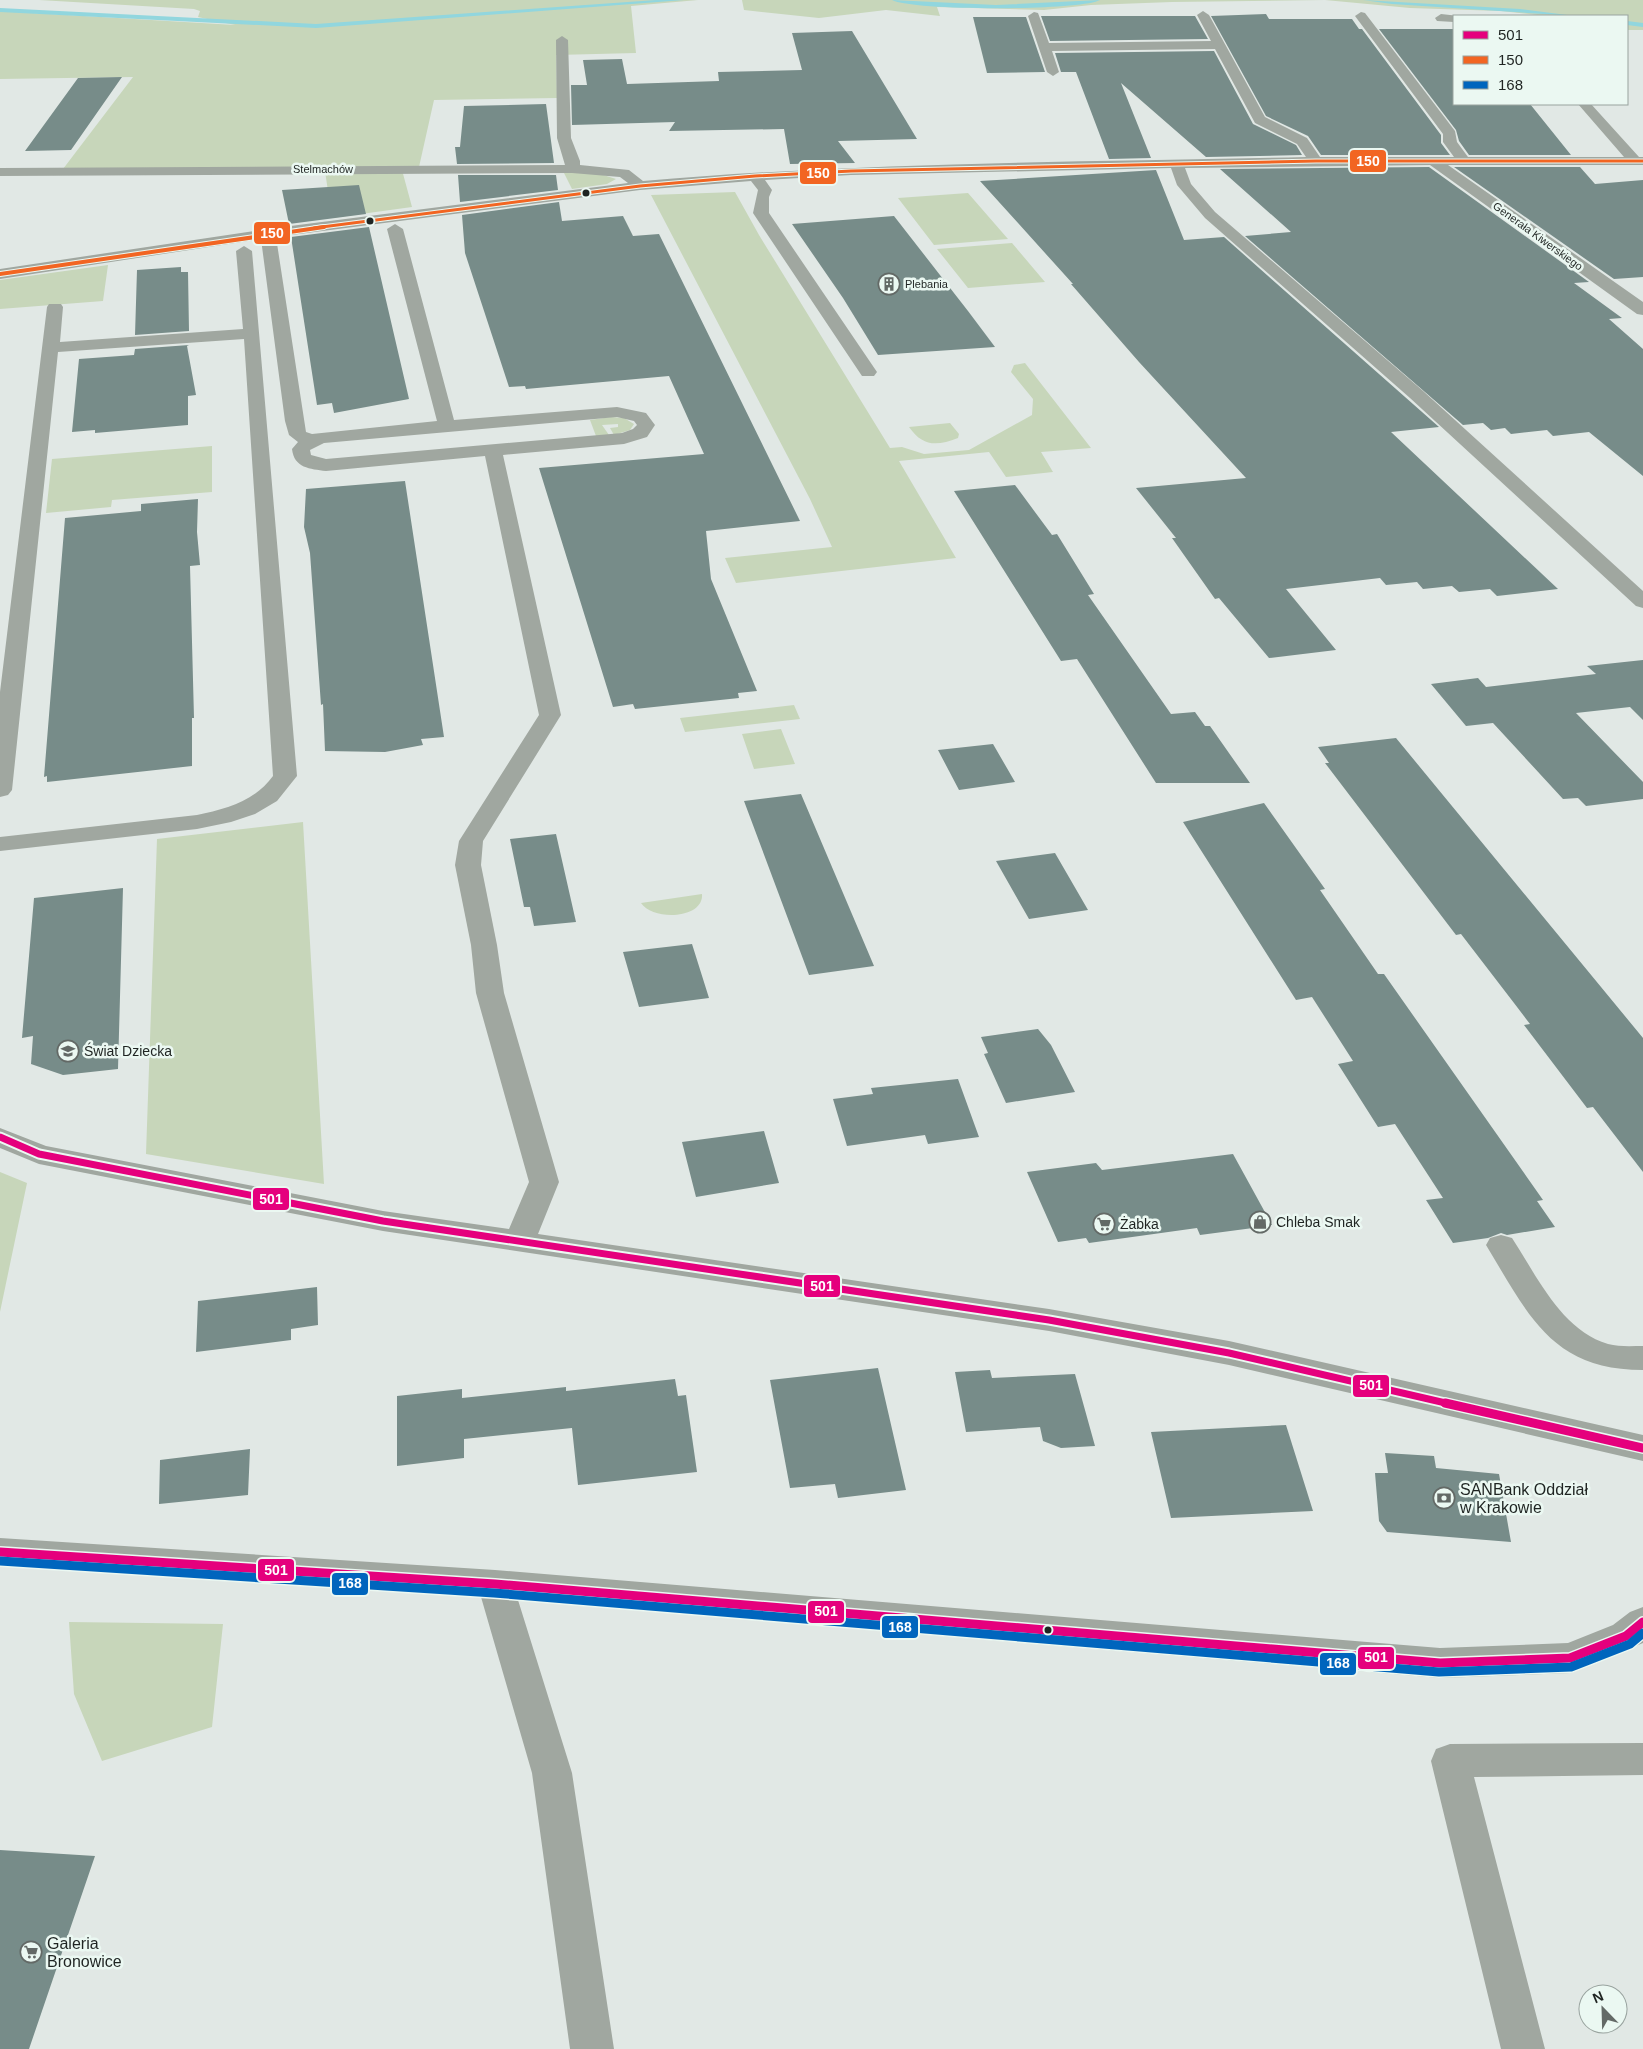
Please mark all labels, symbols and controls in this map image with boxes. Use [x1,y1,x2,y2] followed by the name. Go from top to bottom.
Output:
[1453,15,1628,105] legend
[1498,26,1523,43] text: 501
[1498,51,1523,68] text: 150
[1498,76,1523,93] text: 168
[1349,149,1387,173] line badge: 150
[1356,153,1380,169] text: 150
[799,161,837,185] line badge: 150
[293,163,353,175] street label: Stelmachów
[806,165,830,181] text: 150
[581,188,591,198] unlabelled marker
[1491,200,1585,272] street label: Generała Kiwerskiego
[365,216,375,226] unlabelled marker
[253,221,291,245] line badge: 150
[260,225,284,241] text: 150
[877,272,901,296] building icon: Plebania
[905,278,949,290] place label: Plebania
[56,1039,80,1063] school or university icon: Świat Dziecka
[84,1042,172,1059] place label: Świat Dziecka
[252,1187,290,1211] line badge: 501
[259,1191,283,1207] text: 501
[1248,1210,1272,1234] shop icon: Chleba Smak
[1092,1212,1116,1236] supermarket icon: Żabka
[1276,1214,1361,1230] place label: Chleba Smak
[1120,1215,1159,1232] place label: Żabka
[803,1274,841,1298] line badge: 501
[810,1278,834,1294] text: 501
[1352,1374,1390,1398] line badge: 501
[1359,1377,1383,1393] text: 501
[1459,1481,1589,1516] place label: SANBank Oddział w Krakowie
[1432,1486,1456,1510] bank icon: SANBank Oddział w Krakowie
[257,1558,295,1582] line badge: 501
[264,1562,288,1578] text: 501
[331,1572,369,1596] line badge: 168
[338,1575,362,1591] text: 168
[807,1600,845,1624] line badge: 501
[814,1603,838,1619] text: 501
[881,1615,919,1639] line badge: 168
[888,1619,912,1635] text: 168
[1043,1625,1053,1635] unlabelled marker
[1357,1646,1395,1670] line badge: 501
[1364,1649,1388,1665] text: 501
[1319,1652,1357,1676] line badge: 168
[1326,1655,1350,1671] text: 168
[47,1935,122,1970] place label: Galeria Bronowice
[19,1940,43,1964] supermarket icon: Galeria Bronowice
[1578,1984,1628,2034] north arrow
[1590,1988,1606,2006] text: N

